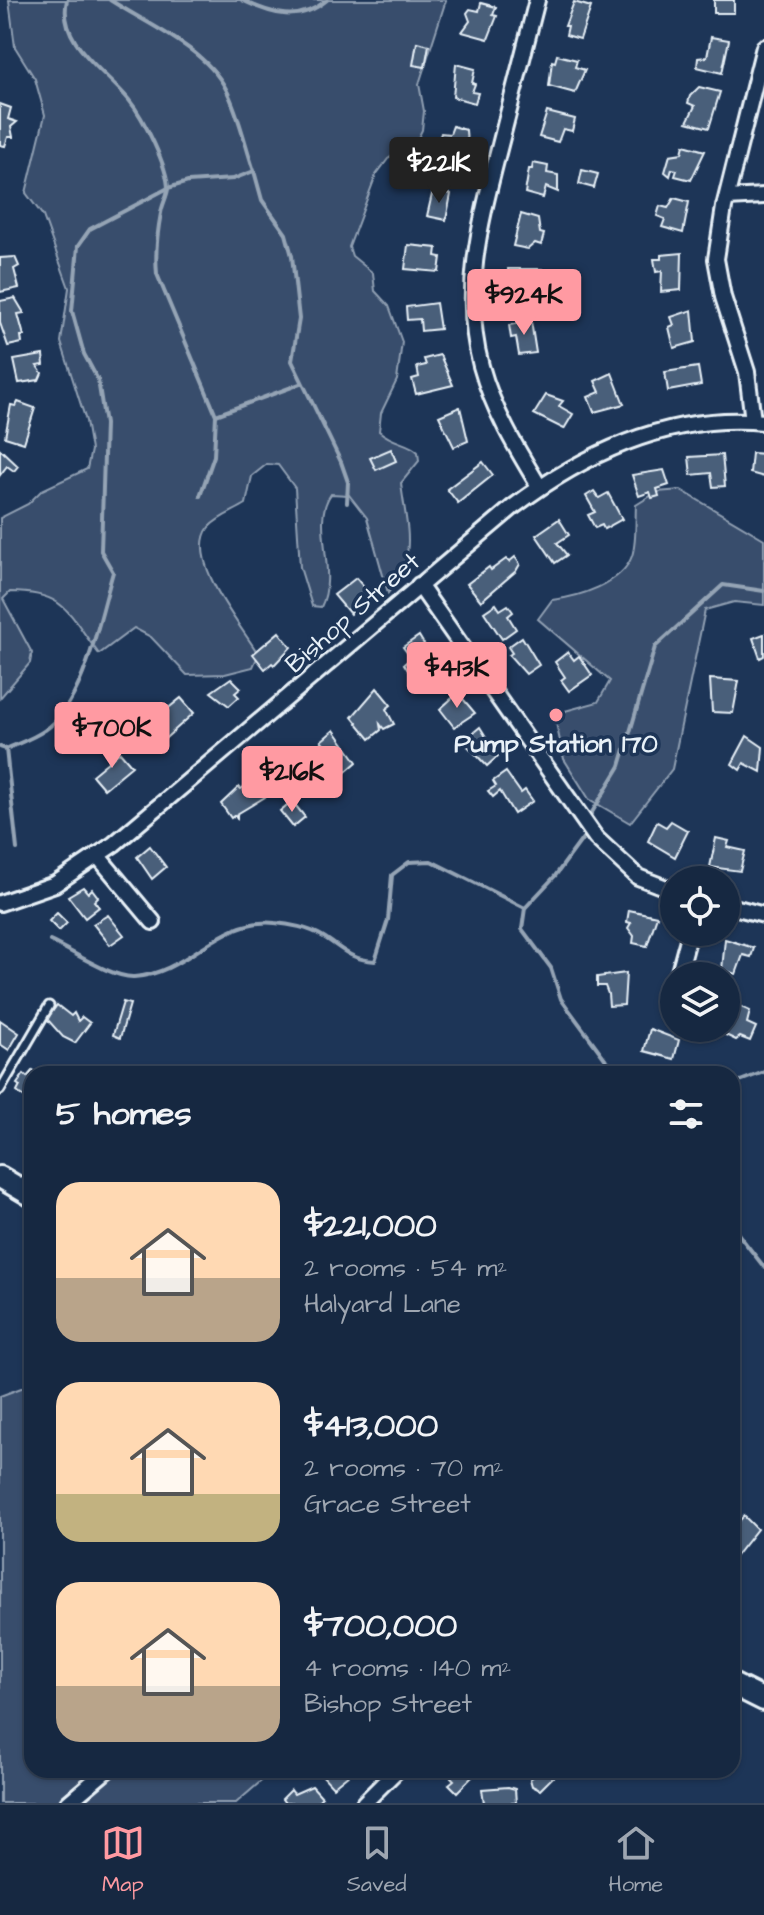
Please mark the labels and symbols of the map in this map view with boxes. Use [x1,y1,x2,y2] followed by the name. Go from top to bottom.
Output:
[383,137,495,205] pin: $221K
[468,269,580,337] pin: $924K
[277,544,428,681] street label: Bishop Street
[401,642,513,710] pin: $413K
[56,702,168,770] pin: $700K
[547,706,565,724] marker: Pump Station 170
[454,726,658,762] place label: Pump Station 170
[236,746,348,814] pin: $216K

